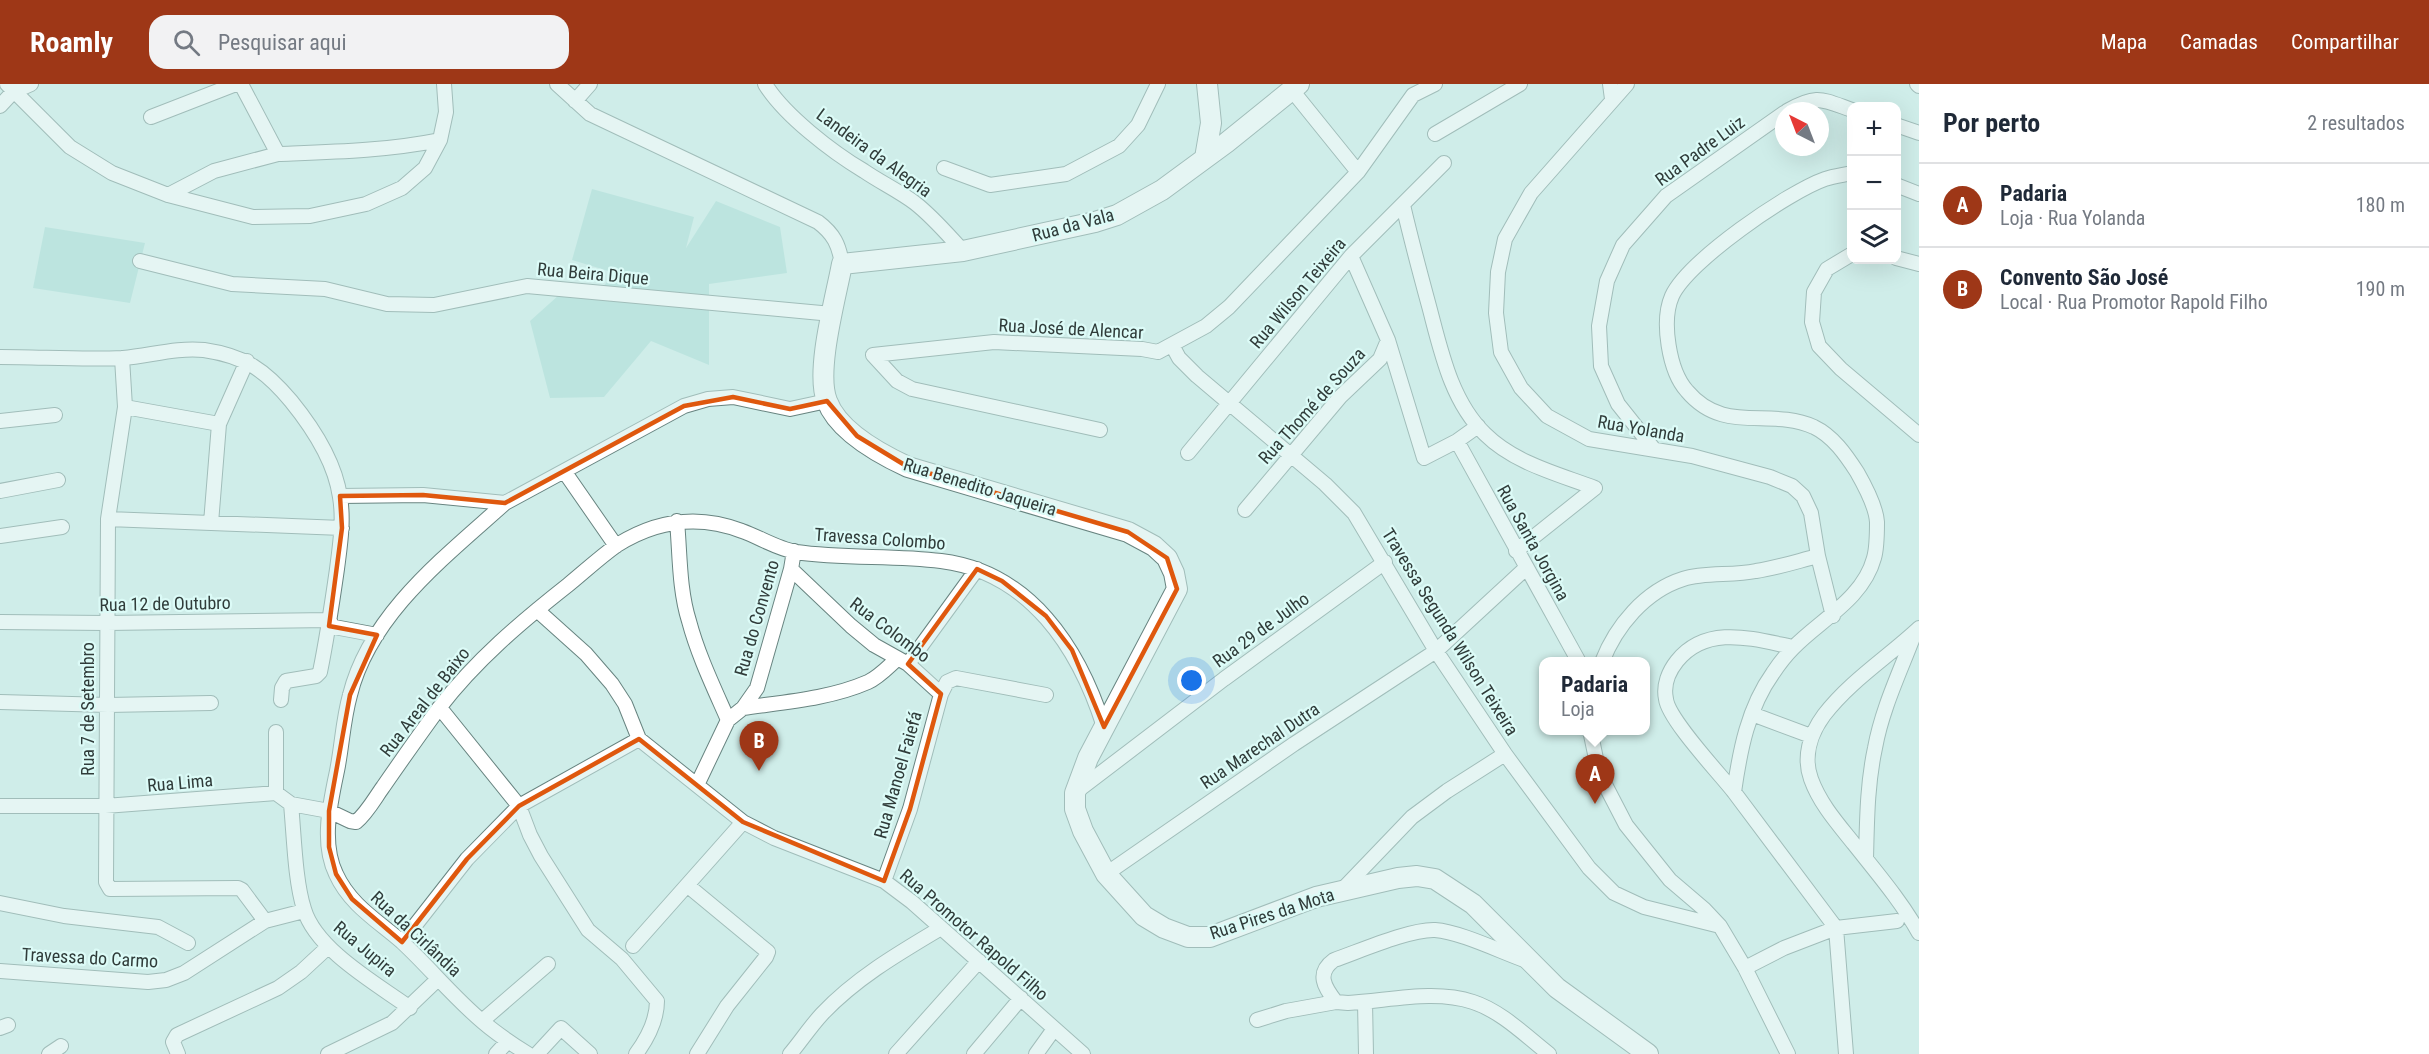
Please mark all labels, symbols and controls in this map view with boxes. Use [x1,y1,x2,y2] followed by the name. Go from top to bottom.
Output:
[149,15,569,69] search box
[30,26,113,59] text: Roamly
[170,26,203,59] icon: search
[218,30,347,55] text: Pesquisar aqui
[2101,30,2147,54] text: Mapa
[2180,30,2258,54] text: Camadas
[2291,30,2399,54] text: Compartilhar
[1775,102,1829,156] north arrow
[1847,102,1901,264] map controls
[1847,102,1901,156] button: +
[813,104,936,201] street label: Landeira da Alegria
[1943,108,2040,138] text: Por perto
[1651,111,1749,190] street label: Rua Padre Luiz
[2307,111,2405,135] text: 2 resultados
[1847,156,1901,210] button: −
[2000,181,2067,206] text: Padaria
[1957,193,1968,217] text: A
[2356,193,2405,217] text: 180 m
[1030,204,1116,245] street label: Rua da Vala
[2000,206,2145,230] text: Loja · Rua Yolanda
[1847,210,1901,264] button: layers
[1245,233,1350,352] street label: Rua Wilson Teixeira
[536,258,650,289] street label: Rua Beira Dique
[2000,265,2168,290] text: Convento São José
[1957,277,1968,301] text: B
[2356,277,2405,301] text: 190 m
[2000,290,2268,314] text: Local · Rua Promotor Rapold Filho
[998,314,1145,343] street label: Rua José de Alencar
[1254,343,1369,468] street label: Rua Thomé de Souza
[1596,411,1686,446] street label: Rua Yolanda
[901,453,1059,520] street label: Rua Benedito Jaqueira
[1493,481,1574,604] street label: Rua Santa Jorgina
[814,523,946,554] street label: Travessa Colombo
[1378,524,1523,739] street label: Travessa Segunda Wilson Teixeira
[730,557,783,678] street label: Rua do Convento
[1209,588,1313,671] street label: Rua 29 de Julho
[99,592,231,615] street label: Rua 12 de Outubro
[846,593,935,667] street label: Rua Colombo
[77,642,98,776] street label: Rua 7 de Setembro
[375,643,474,761] street label: Rua Areal de Baixo
[1539,657,1650,735] popup
[1177,666,1206,695] your location
[1561,672,1628,697] text: Padaria
[1561,697,1595,721] text: Loja
[1196,698,1323,793] street label: Rua Marechal Dutra
[869,709,926,841] street label: Rua Manoel Faiefá
[740,722,778,771] pin: B
[1576,754,1614,804] pin: A
[146,769,214,796] street label: Rua Lima
[896,864,1053,1005] street label: Rua Promotor Rapold Filho
[1207,884,1337,944] street label: Rua Pires da Mota
[367,887,466,981] street label: Rua da Cirlândia
[330,916,401,981] street label: Rua Jupira
[21,943,159,972] street label: Travessa do Carmo

